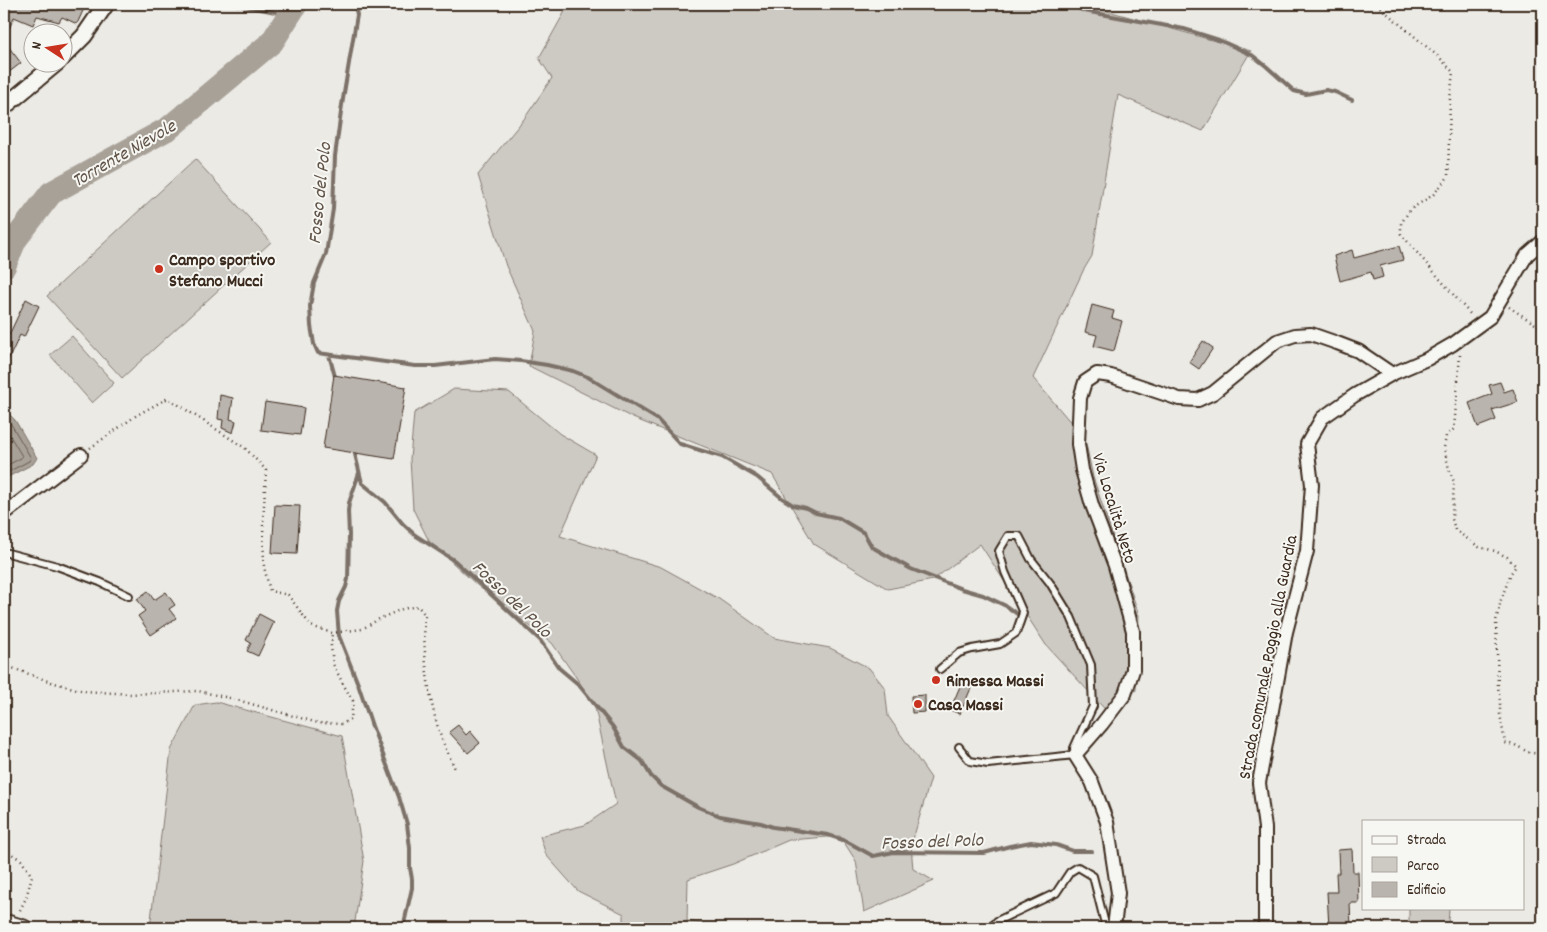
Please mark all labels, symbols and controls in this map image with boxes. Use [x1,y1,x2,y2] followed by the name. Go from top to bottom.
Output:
[22,22,72,72] north arrow
[27,40,48,51] text: N
[68,114,183,196] water label: Torrente Nievole
[303,140,340,245] water label: Fosso del Polo
[169,249,275,295] place label: Campo sportivo Stefano Mucci
[153,263,165,275] marker: Campo sportivo Stefano Mucci
[1084,450,1141,567] street label: Via Località Neto
[1233,533,1306,782] street label: Strada comunale Poggio alla Guardia
[465,555,558,647] water label: Fosso del Polo
[946,670,1044,695] place label: Rimessa Massi
[930,674,942,686] marker: Rimessa Massi
[928,694,1004,719] place label: Casa Massi
[912,698,924,710] marker: Casa Massi
[1362,820,1524,910] legend
[881,828,985,859] water label: Fosso del Polo
[1407,830,1447,852] text: Strada
[1407,856,1439,878] text: Parco
[1407,880,1446,902] text: Edificio

